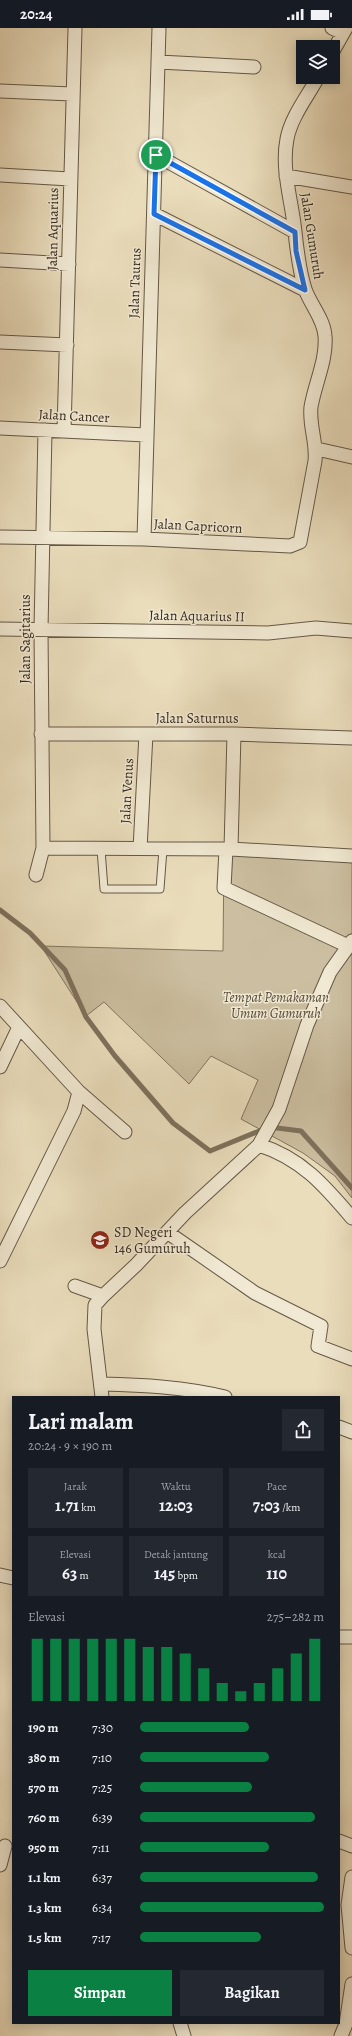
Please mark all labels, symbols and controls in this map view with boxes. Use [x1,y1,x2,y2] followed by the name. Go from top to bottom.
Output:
[20,4,53,24] text: 20:24
[296,40,340,84] map controls
[296,40,340,84] button: layers
[139,138,173,172] pin
[145,144,167,166] icon: arrive
[43,187,63,271] street label: Jalan Aquarius
[296,191,328,281] street label: Jalan Gumuruh
[124,247,146,319] street label: Jalan Taurus
[38,405,111,427] street label: Jalan Cancer
[153,514,243,538] street label: Jalan Capricorn
[16,594,35,684] street label: Jalan Sagitarius
[149,606,245,626] street label: Jalan Aquarius II
[155,709,239,728] street label: Jalan Saturnus
[116,758,138,824] street label: Jalan Venus
[223,988,329,1023] park label: Tempat Pemakaman Umum Gumuruh
[114,1223,191,1258] place label: SD Negeri 146 Gumuruh
[89,1229,111,1251] school or university icon: SD Negeri 146 Gumuruh
[28,1407,134,1437] text: Lari malam
[282,1409,324,1451] button: share
[28,1437,112,1454] text: 20:24 · 9 × 190 m
[64,1479,87,1494] text: Jarak
[161,1479,191,1494] text: Waktu
[266,1479,287,1494] text: Pace
[55,1494,79,1517] text: 1.71
[159,1494,193,1517] text: 12:03
[253,1494,280,1517] text: 7:03
[79,1500,96,1515] text: km
[280,1500,300,1515] text: /km
[60,1547,91,1562] text: Elevasi
[144,1547,208,1562] text: Detak jantung
[268,1547,285,1562] text: kcal
[62,1562,77,1585] text: 63
[154,1562,175,1585] text: 145
[266,1562,287,1585] text: 110
[77,1568,89,1583] text: m
[175,1568,198,1583] text: bpm
[28,1608,65,1625] text: Elevasi
[267,1608,324,1625] text: 275–282 m
[28,1719,58,1736] text: 190 m
[92,1719,113,1736] text: 7:30
[28,1749,60,1766] text: 380 m
[92,1749,112,1766] text: 7:10
[28,1779,59,1796] text: 570 m
[92,1779,112,1796] text: 7:25
[28,1809,59,1826] text: 760 m
[92,1809,112,1826] text: 6:39
[28,1839,59,1856] text: 950 m
[92,1839,109,1856] text: 7:11
[28,1869,61,1886] text: 1.1 km
[92,1869,112,1886] text: 6:37
[28,1899,62,1916] text: 1.3 km
[92,1899,112,1916] text: 6:34
[28,1929,62,1946] text: 1.5 km
[92,1929,110,1946] text: 7:17
[28,1970,172,2016] button: Simpan
[180,1970,324,2016] button: Bagikan

